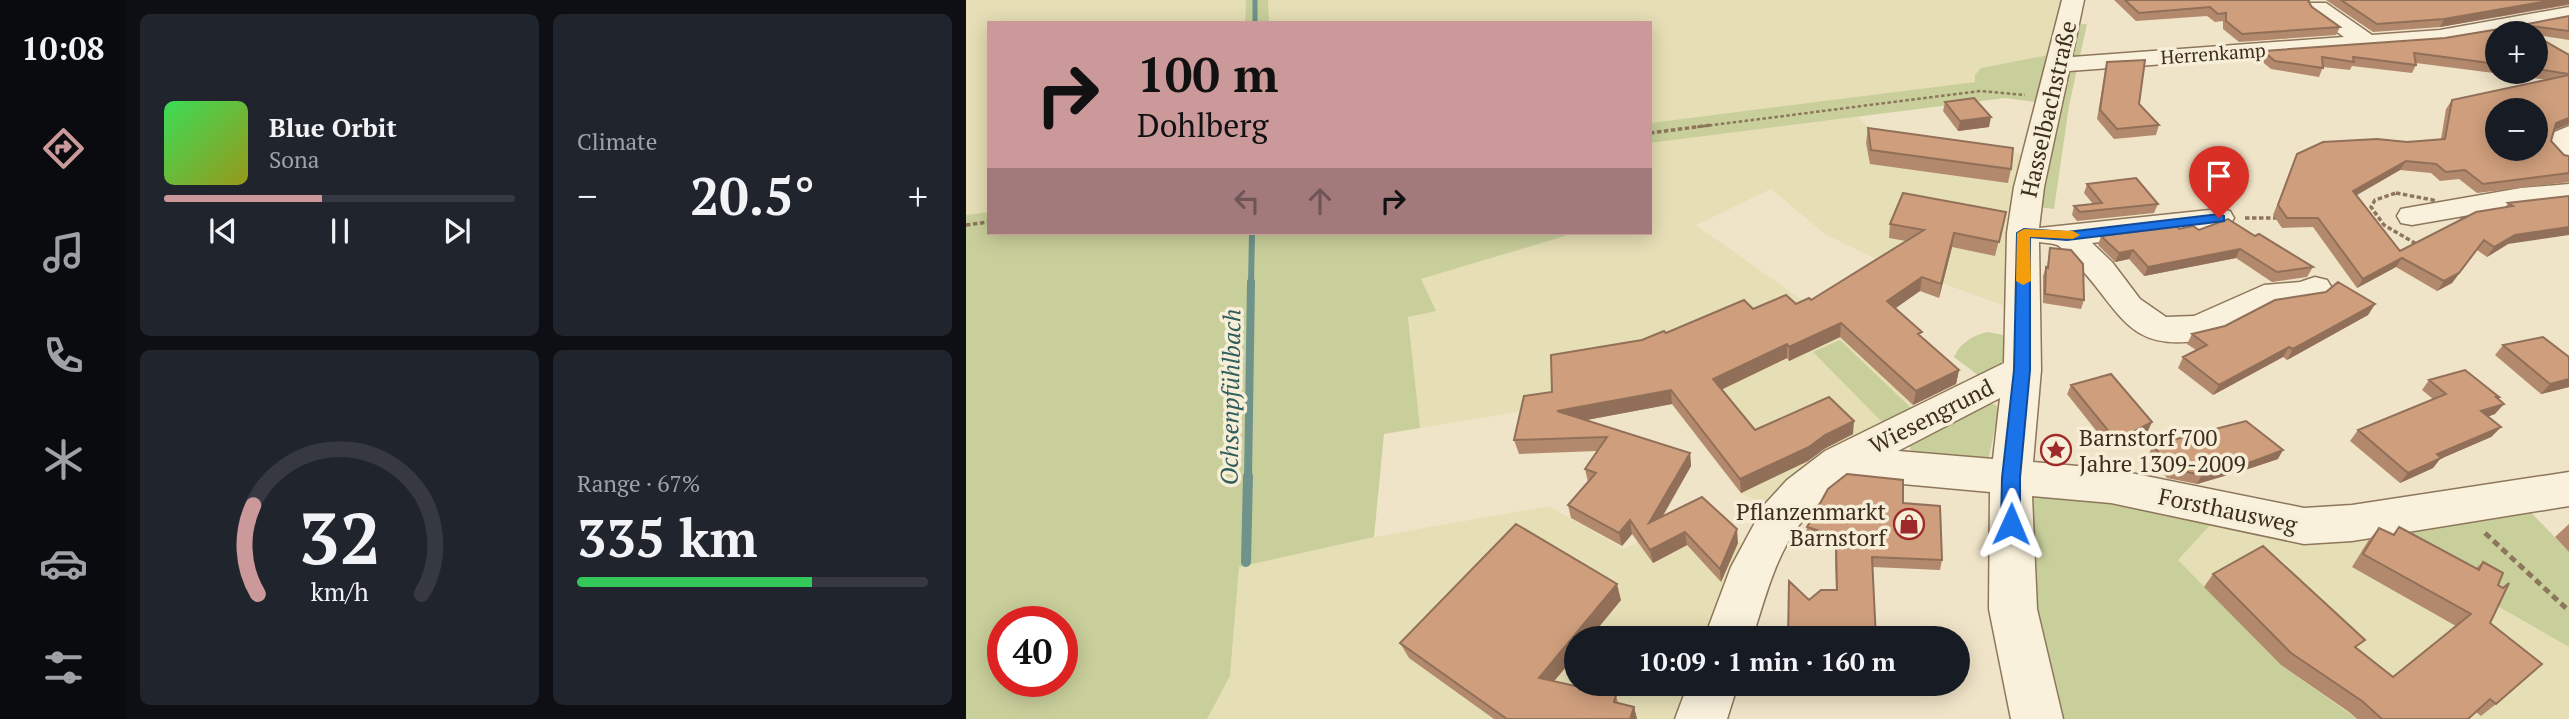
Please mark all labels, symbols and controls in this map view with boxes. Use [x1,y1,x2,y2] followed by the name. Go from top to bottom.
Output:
[2013,18,2083,200] street label: Hasselbachstraße
[2485,21,2548,161] map controls
[2485,21,2548,84] button: +
[21,27,105,69] text: 10:08
[2160,37,2266,69] street label: Herrenkamp
[1137,41,1279,106] text: 100 m
[1022,49,1113,140] icon: right
[2485,98,2548,161] button: −
[1137,104,1268,146] text: Dohlberg
[269,110,397,144] text: Blue Orbit
[39,124,88,173] icon: directions
[577,126,657,157] text: Climate
[269,144,319,175] text: Sona
[2189,146,2249,218] pin
[2200,157,2238,195] icon: arrive
[690,161,815,230] text: 20.5°
[577,171,597,221] text: −
[908,171,928,221] text: +
[1228,182,1266,220] icon: left
[1301,182,1339,220] icon: ahead
[1374,182,1412,220] icon: right
[204,212,242,250] icon: previous
[321,212,359,250] icon: pause
[438,212,476,250] icon: next
[39,228,88,277] icon: music
[1212,308,1248,486] water label: Ochsenpfühlbach
[39,331,88,380] icon: phone
[1863,371,1999,461] street label: Wiesengrund
[2079,422,2246,479] place label: Barnstorf 700 Jahre 1309-2009
[2039,433,2073,467] place icon: Barnstorf 700 Jahre 1309-2009
[39,435,88,484] icon: climate
[577,468,700,499] text: Range · 67%
[2156,480,2301,540] street label: Forsthausweg
[1974,487,2048,561] position arrow
[298,488,381,585] text: 32
[1736,496,1888,553] place label: Pflanzenmarkt Barnstorf
[577,503,758,572] text: 335 km
[1892,507,1926,541] shop icon: Pflanzenmarkt Barnstorf
[39,539,88,588] icon: car
[311,574,369,607] text: km/h
[987,606,1078,697] speed limit sign: 40
[39,643,88,692] icon: filters
[1638,644,1896,678] text: 10:09 · 1 min · 160 m

